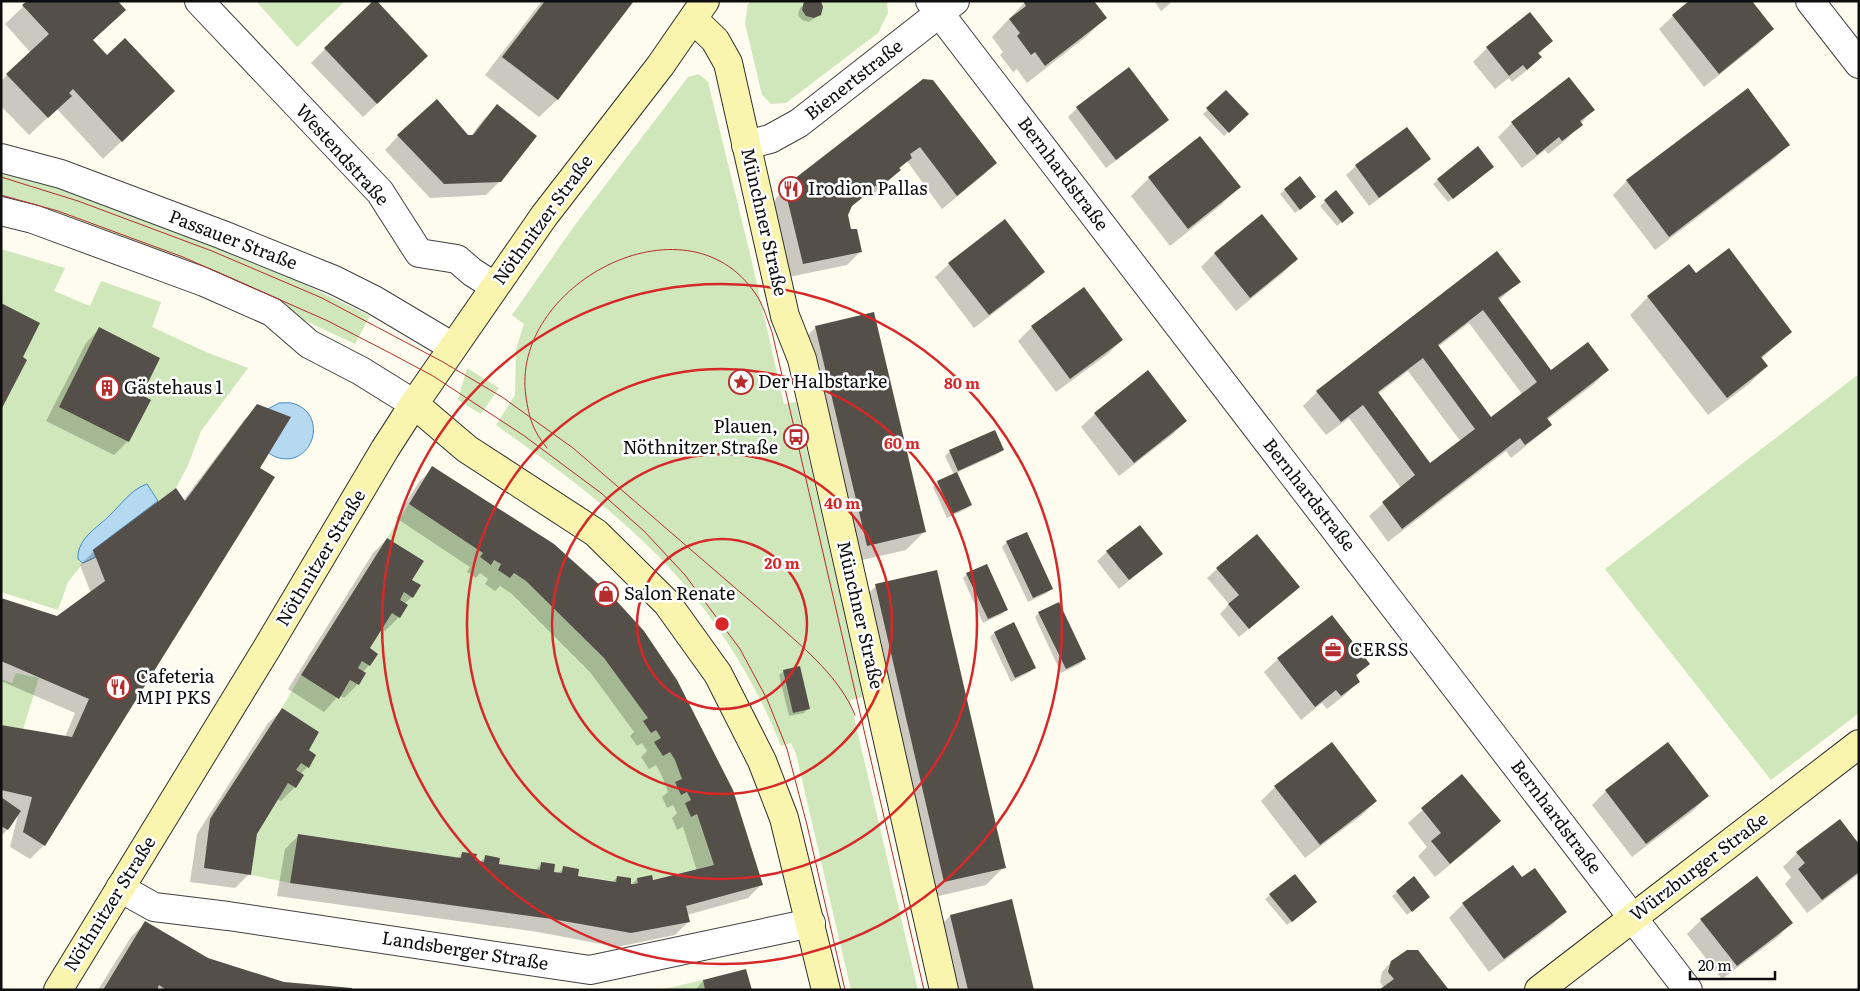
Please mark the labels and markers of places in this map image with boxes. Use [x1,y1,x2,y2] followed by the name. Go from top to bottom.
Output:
[808,174,927,201] place label: Irodion Pallas
[778,176,804,202] restaurant icon: Irodion Pallas
[758,367,887,394] place label: Der Halbstarke
[728,369,754,395] place icon: Der Halbstarke
[124,373,223,400] place label: Gästehaus 1
[94,375,120,401] building icon: Gästehaus 1
[623,412,778,460] place label: Plauen, Nöthnitzer Straße
[783,424,809,450] bus stop icon: Plauen, Nöthnitzer Straße
[624,579,735,606] place label: Salon Renate
[593,581,619,607] shop icon: Salon Renate
[713,615,731,633] centre of rings
[1350,635,1408,662] place label: CERSS
[1320,637,1346,663] office icon: CERSS
[136,662,215,710] place label: Cafeteria MPI PKS
[105,674,131,700] restaurant icon: Cafeteria MPI PKS

